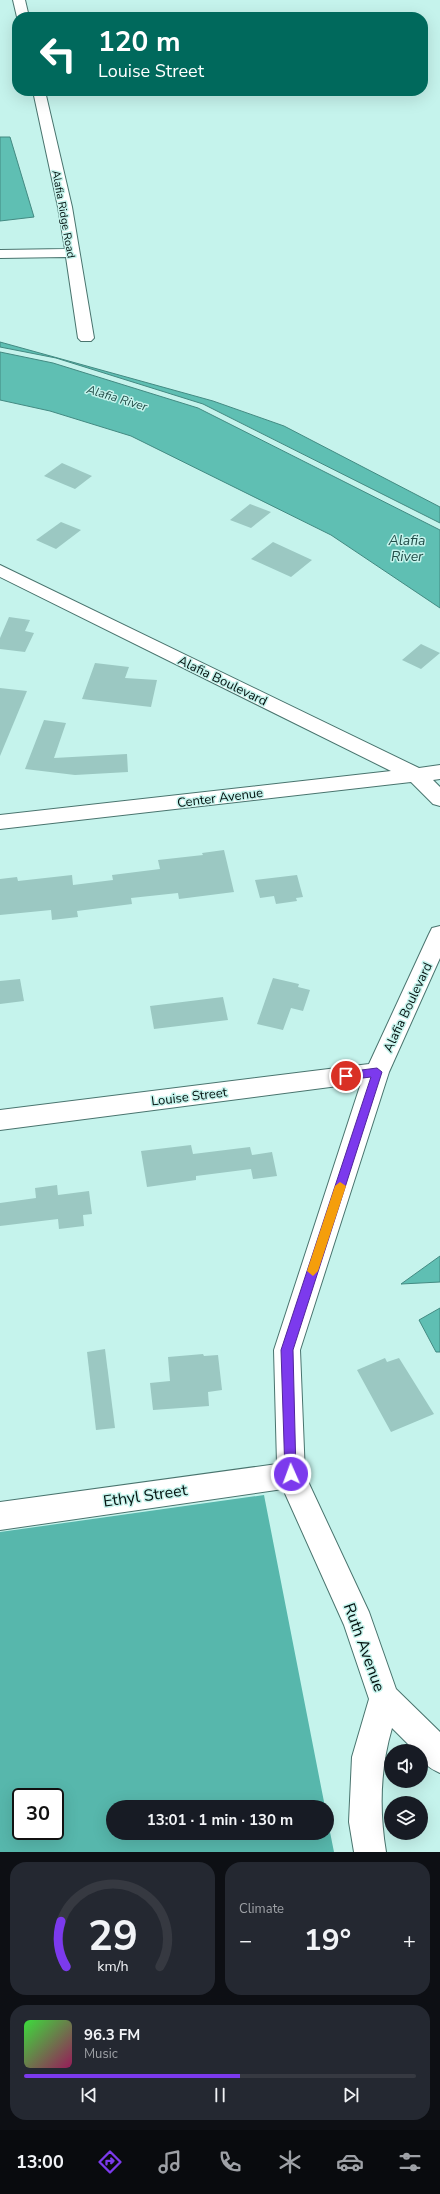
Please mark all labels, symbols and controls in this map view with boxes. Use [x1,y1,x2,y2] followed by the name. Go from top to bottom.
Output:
[98,23,181,61] text: 120 m
[32,28,84,80] icon: left
[98,59,204,83] text: Louise Street
[48,169,79,259] street label: Alafia Ridge Road
[84,381,150,415] water label: Alafia River
[387,531,426,566] water label: Alafia River
[175,651,270,710] street label: Alafia Boulevard
[176,784,264,812] street label: Center Avenue
[379,960,437,1055] street label: Alafia Boulevard
[329,1059,363,1093] pin
[335,1065,357,1087] icon: arrive
[150,1083,229,1111] street label: Louise Street
[270,1453,312,1495] position arrow
[102,1479,189,1513] street label: Ethyl Street
[338,1600,390,1695] street label: Ruth Avenue
[384,1744,428,1840] map controls
[384,1744,428,1788] button: sound
[12,1788,64,1840] speed limit sign: 30
[384,1796,428,1840] button: layers
[147,1810,293,1830] text: 13:01 · 1 min · 130 m
[239,1900,284,1918] text: Climate
[88,1907,137,1964] text: 29
[304,1920,351,1961] text: 19°
[239,1926,252,1956] text: −
[403,1926,416,1956] text: +
[97,1956,128,1975] text: km/h
[84,2025,140,2045] text: 96.3 FM
[84,2045,118,2063] text: Music
[78,2084,100,2106] icon: previous
[209,2084,231,2106] icon: pause
[340,2084,362,2106] icon: next
[96,2148,124,2176] icon: directions
[156,2148,184,2176] icon: music
[216,2148,244,2176] icon: phone
[276,2148,304,2176] icon: climate
[336,2148,364,2176] icon: car
[396,2148,424,2176] icon: filters
[16,2150,64,2174] text: 13:00

